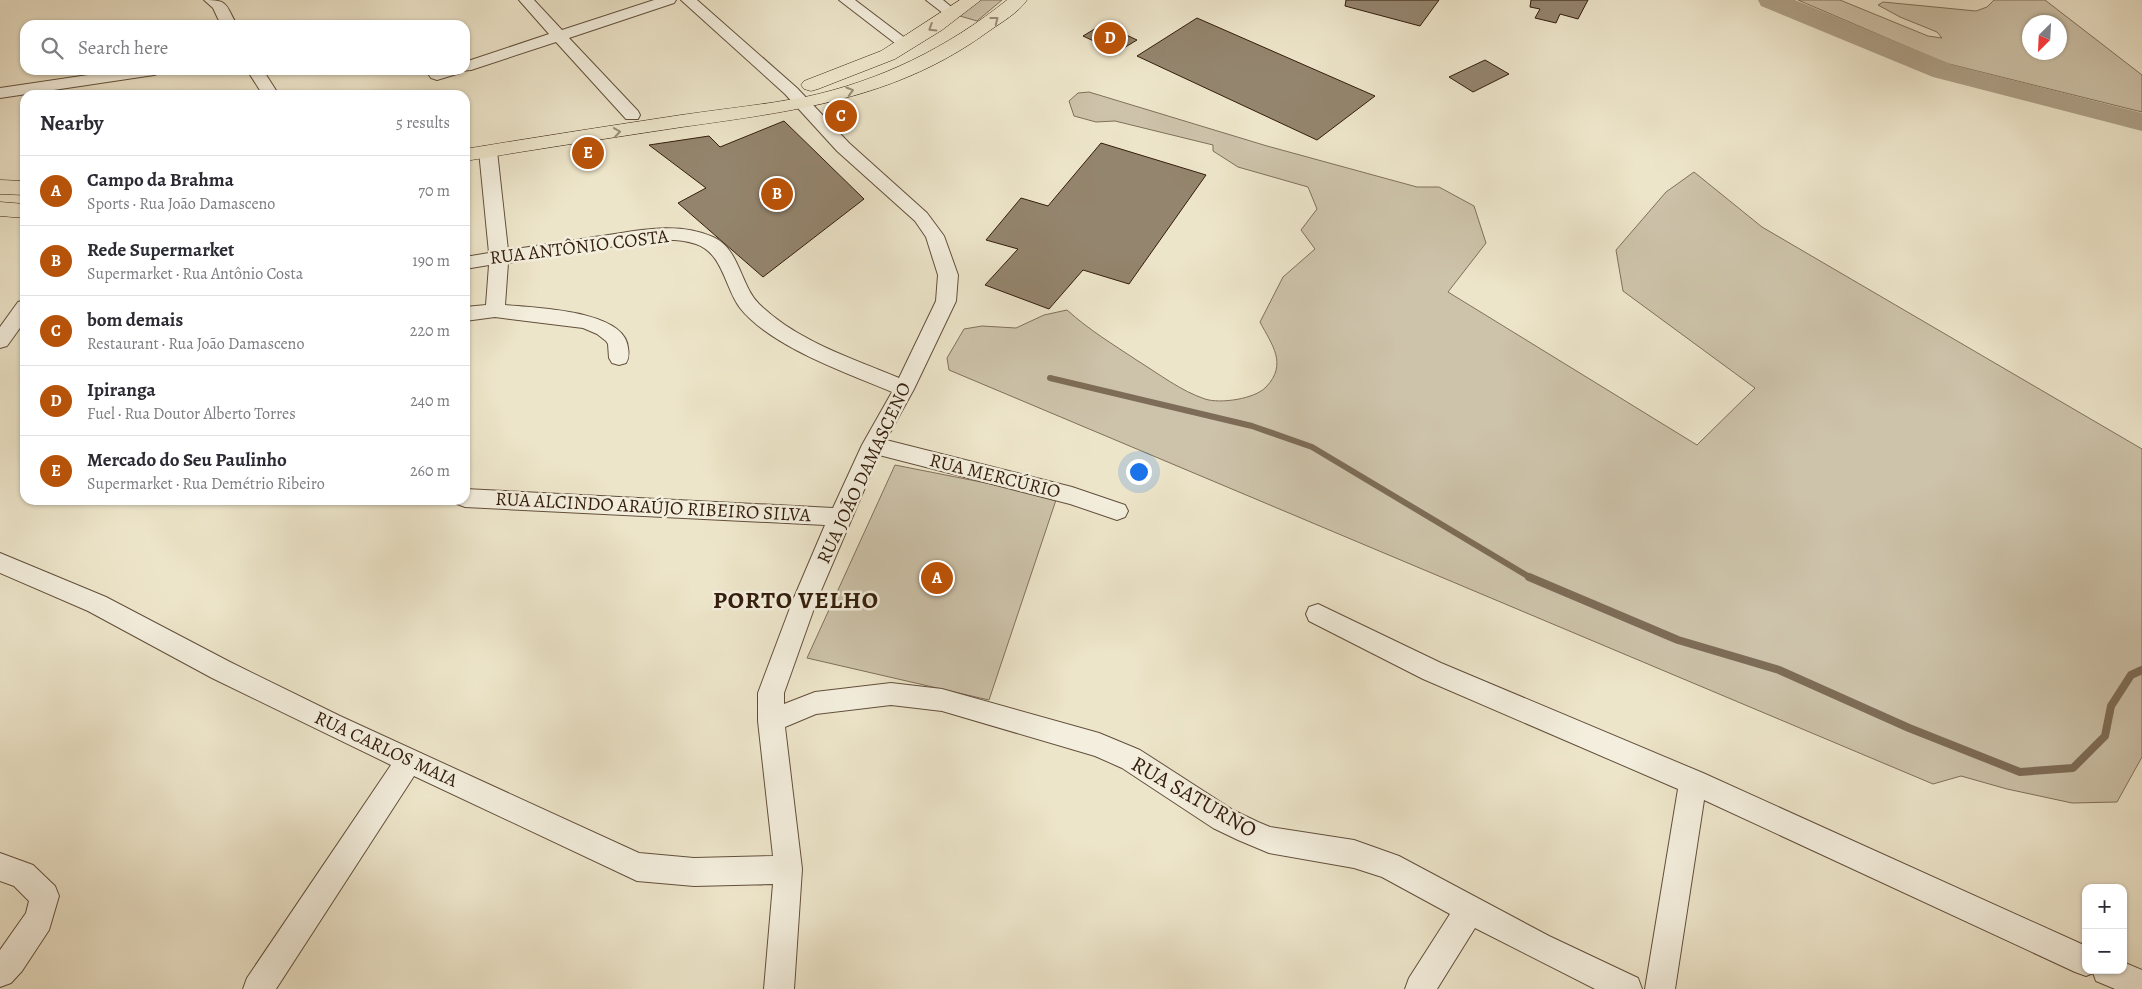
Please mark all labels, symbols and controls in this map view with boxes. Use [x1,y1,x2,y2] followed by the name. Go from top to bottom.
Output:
[2022,15,2067,60] north arrow
[989,17,998,25] one-way arrow
[1094,19,1126,57] pin: D
[20,20,470,75] search box
[928,21,937,31] one-way arrow
[38,34,66,62] icon: search
[78,35,168,61] text: Search here
[846,87,854,97] one-way arrow
[825,97,857,135] pin: C
[40,109,103,137] text: Nearby
[396,112,450,134] text: 5 results
[613,127,621,138] one-way arrow
[572,134,604,172] pin: E
[87,167,234,193] text: Campo da Brahma
[761,175,793,213] pin: B
[51,180,61,202] text: A
[418,180,450,202] text: 70 m
[87,193,275,215] text: Sports · Rua João Damasceno
[488,223,671,271] street label: RUA ANTÔNIO COSTA
[87,237,234,263] text: Rede Supermarket
[51,250,61,272] text: B
[412,250,450,272] text: 190 m
[87,263,303,285] text: Supermarket · Rua Antônio Costa
[87,307,183,333] text: bom demais
[51,320,61,342] text: C
[410,320,450,342] text: 220 m
[87,333,304,355] text: Restaurant · Rua João Damasceno
[87,377,156,403] text: Ipiranga
[811,378,917,568] street label: RUA JOÃO DAMASCENO
[50,390,62,412] text: D
[410,390,450,412] text: 240 m
[87,403,296,425] text: Fuel · Rua Doutor Alberto Torres
[87,447,287,473] text: Mercado do Seu Paulinho
[927,447,1063,505] street label: RUA MERCÚRIO
[1126,459,1152,485] your location
[51,460,61,482] text: E
[410,460,450,482] text: 260 m
[87,473,325,495] text: Supermarket · Rua Demétrio Ribeiro
[495,486,812,528] street label: RUA ALCINDO ARAÚJO RIBEIRO SILVA
[921,559,953,597] pin: A
[713,584,879,616] district label: PORTO VELHO
[310,704,463,794] street label: RUA CARLOS MAIA
[1126,749,1262,845] street label: RUA SATURNO
[2082,884,2127,974] map controls
[2082,884,2127,929] button: +
[2082,929,2127,974] button: −

